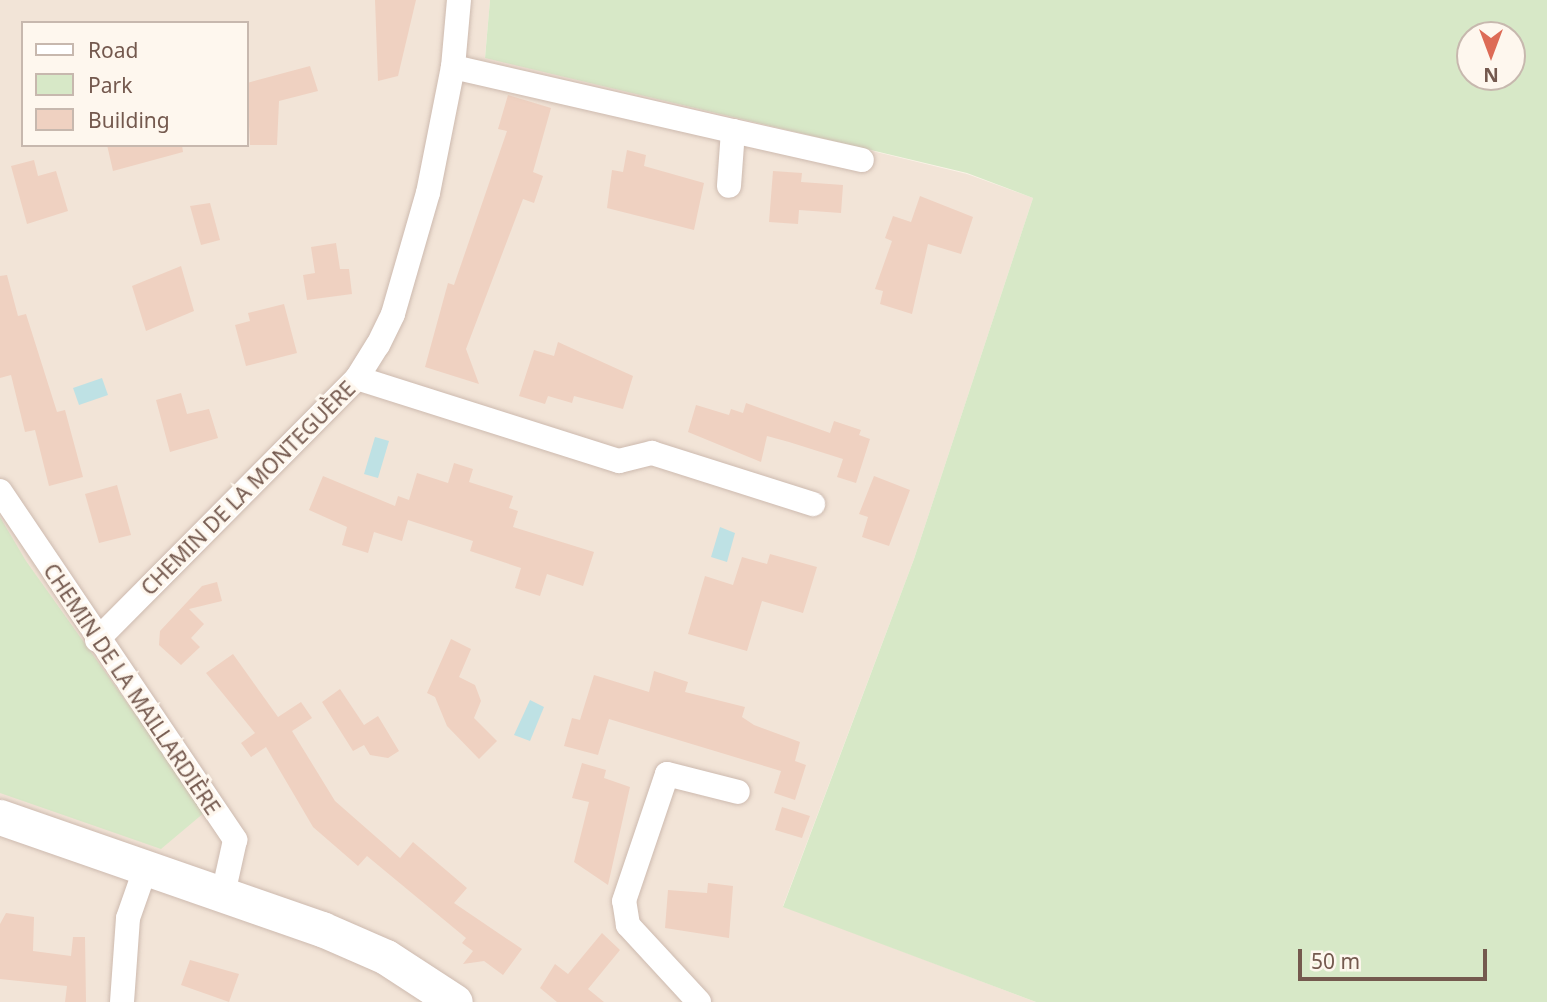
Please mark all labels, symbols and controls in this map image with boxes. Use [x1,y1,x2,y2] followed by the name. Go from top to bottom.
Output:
[21,21,248,147] legend
[1456,21,1526,91] north arrow
[88,36,138,64] text: Road
[1483,62,1499,88] text: N
[88,71,132,99] text: Park
[88,106,170,134] text: Building
[136,376,360,600] street label: CHEMIN DE LA MONTEGUÈRE
[38,559,226,819] street label: CHEMIN DE LA MAILLARDIÈRE
[1302,936,1491,980] scale bar
[1311,947,1360,975] text: 50 m

